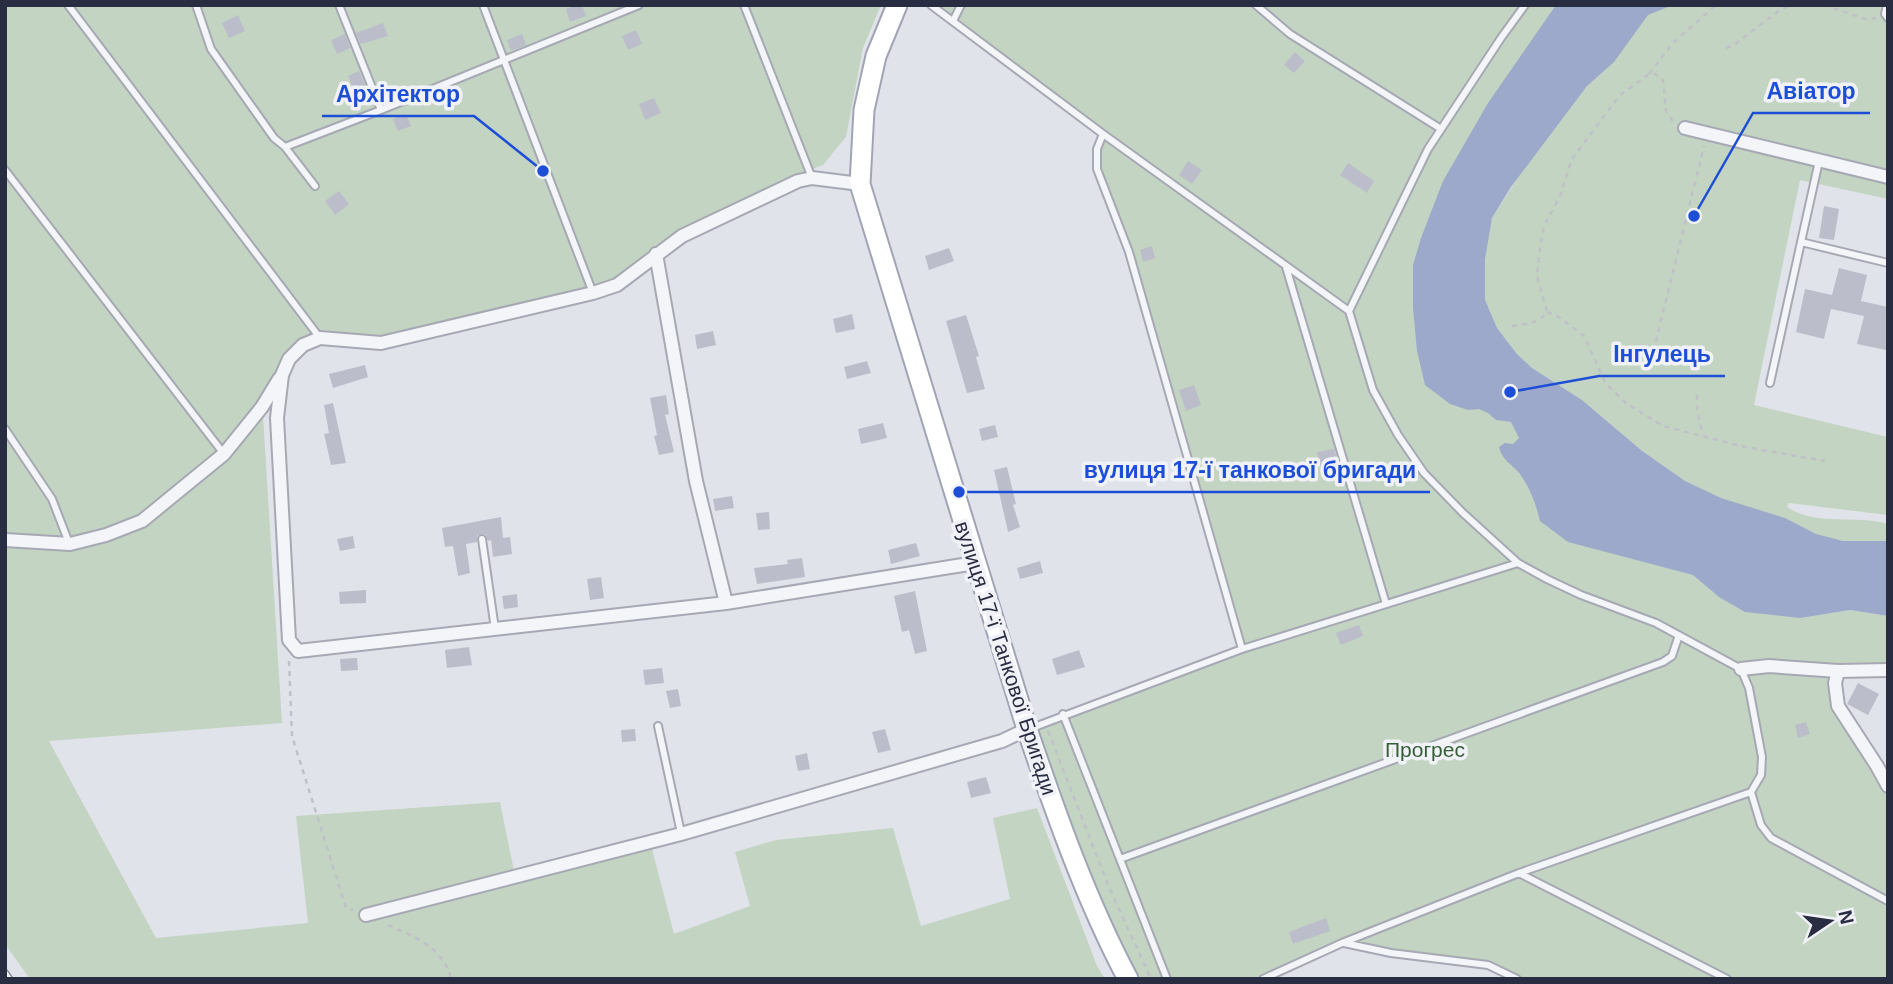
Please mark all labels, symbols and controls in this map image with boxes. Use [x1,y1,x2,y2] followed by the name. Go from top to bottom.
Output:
[1753,69,1870,113] callout: Авіатор
[322,72,474,116] callout: Архітектор
[1767,78,1856,104] text: Авіатор
[336,81,460,107] text: Архітектор
[1599,332,1725,376] callout: Інгулець
[1613,341,1711,367] text: Інгулець
[1070,448,1430,492] callout: вулиця 17-ї танкової бригади
[1084,457,1416,483] text: вулиця 17-ї танкової бригади
[951,518,1061,798] street label: вулиця 17-ї Танкової Бригади
[1385,738,1465,761] park label: Прогрес
[1795,886,1865,956] north arrow
[1834,908,1858,926] text: N

